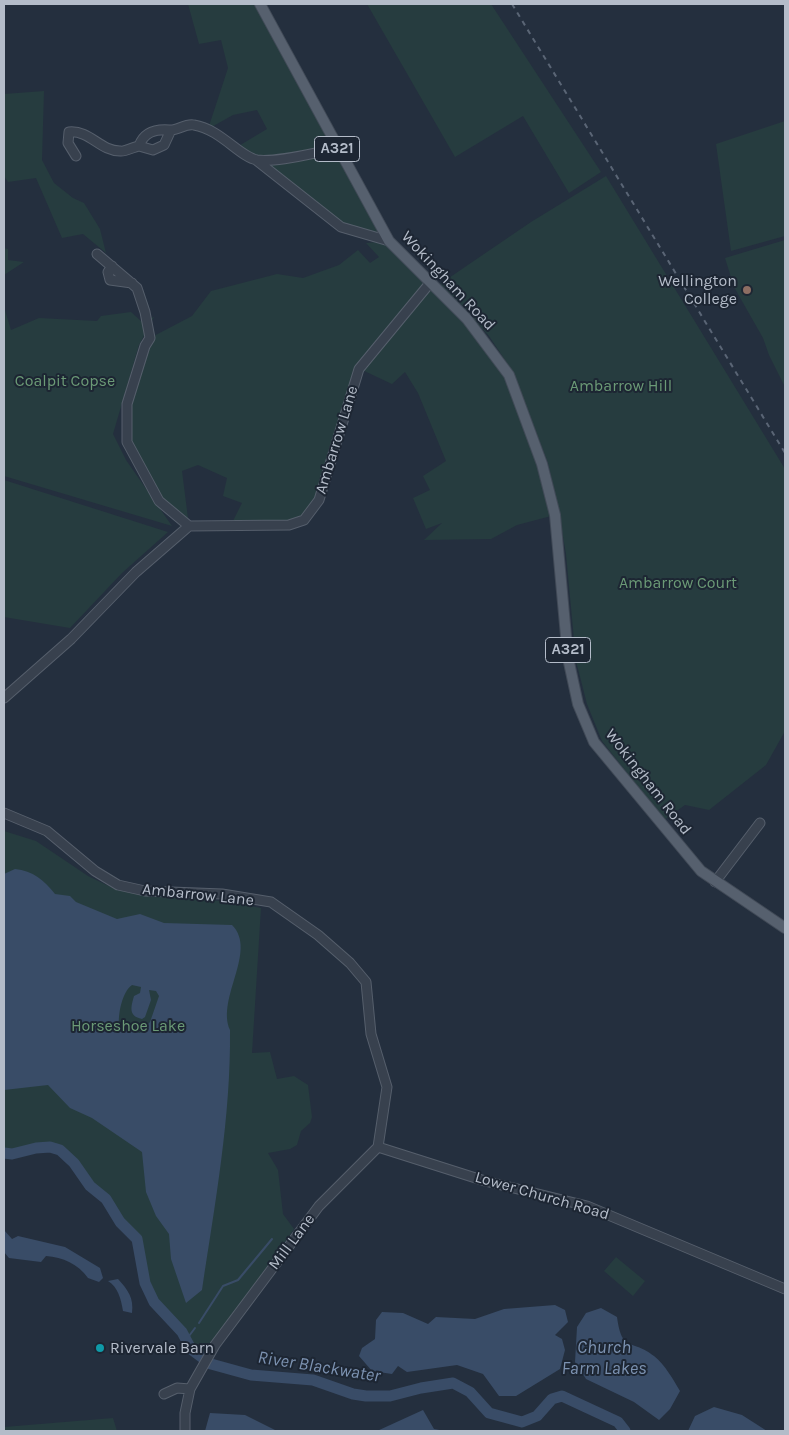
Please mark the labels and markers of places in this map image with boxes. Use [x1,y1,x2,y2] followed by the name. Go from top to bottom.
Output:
[658,271,737,309] place label: Wellington College
[741,284,753,296] marker: Wellington College
[110,1338,214,1358] place label: Rivervale Barn
[94,1342,106,1354] marker: Rivervale Barn

